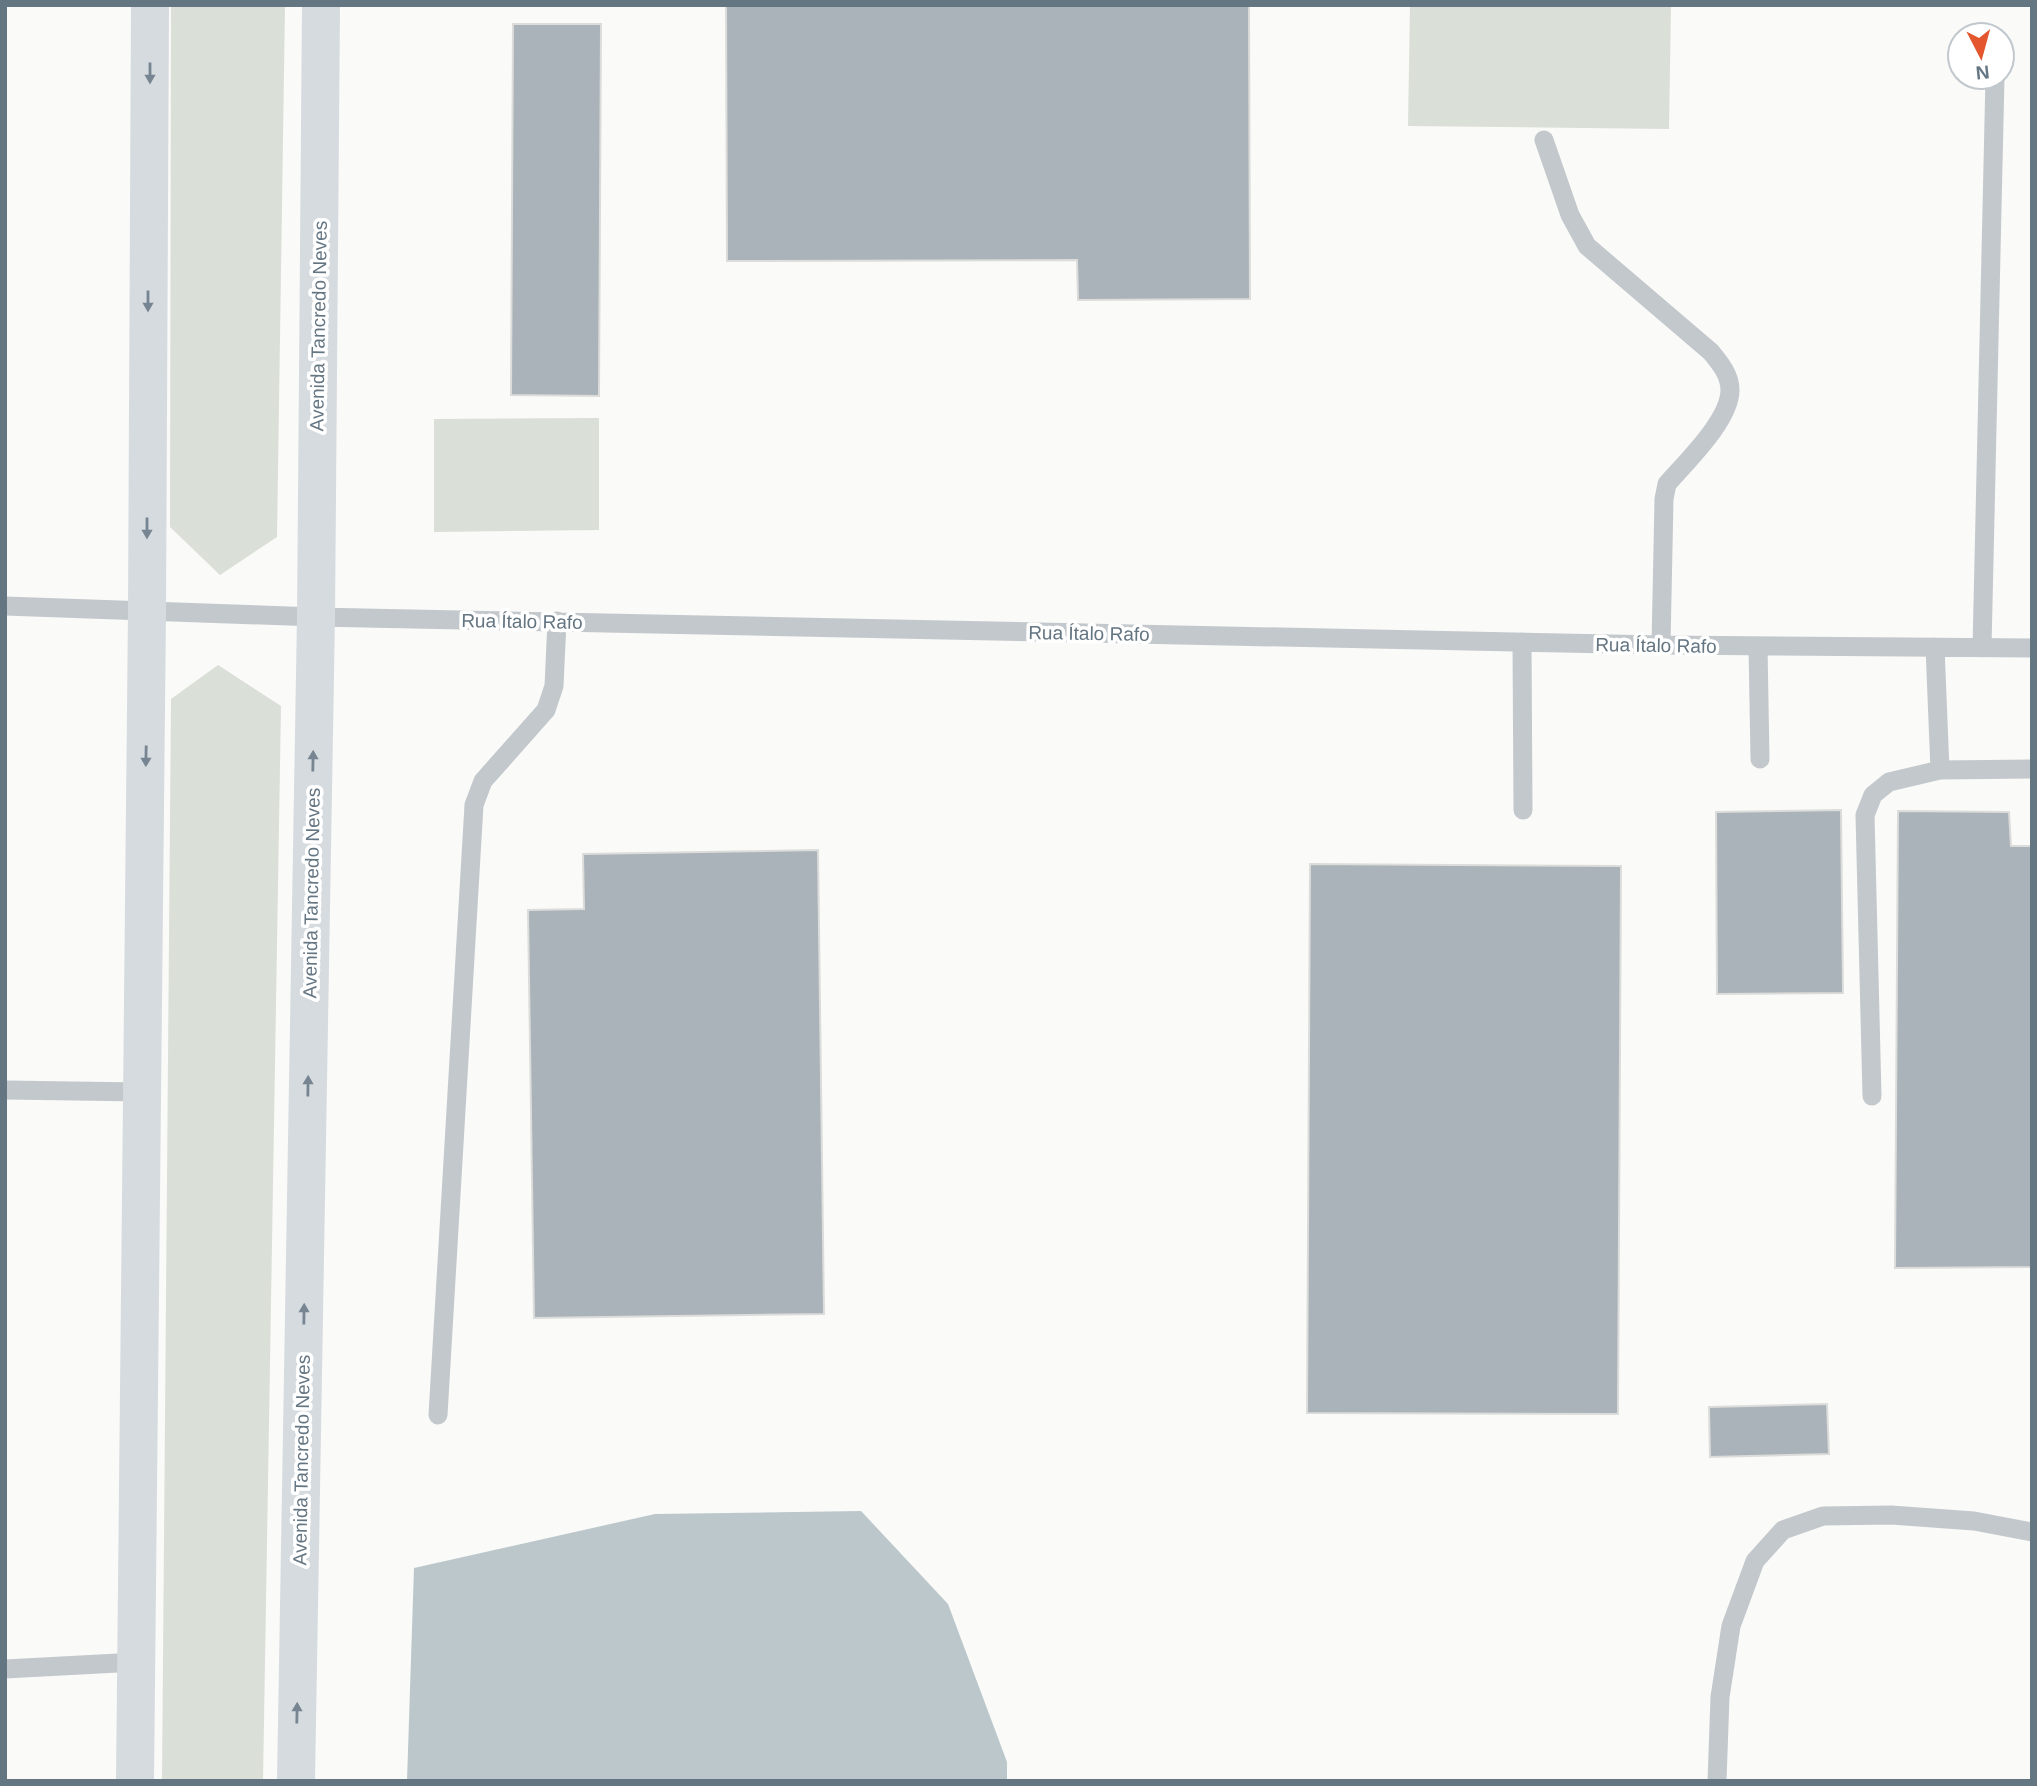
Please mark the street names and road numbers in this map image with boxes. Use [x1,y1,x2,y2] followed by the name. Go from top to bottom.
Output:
[306,221,331,431] street label: Avenida Tancredo Neves
[461,610,583,633] street label: Rua Ítalo Rafo
[1028,622,1150,645] street label: Rua Ítalo Rafo
[1595,634,1717,657] street label: Rua Ítalo Rafo
[299,788,324,998] street label: Avenida Tancredo Neves
[289,1355,314,1565] street label: Avenida Tancredo Neves

